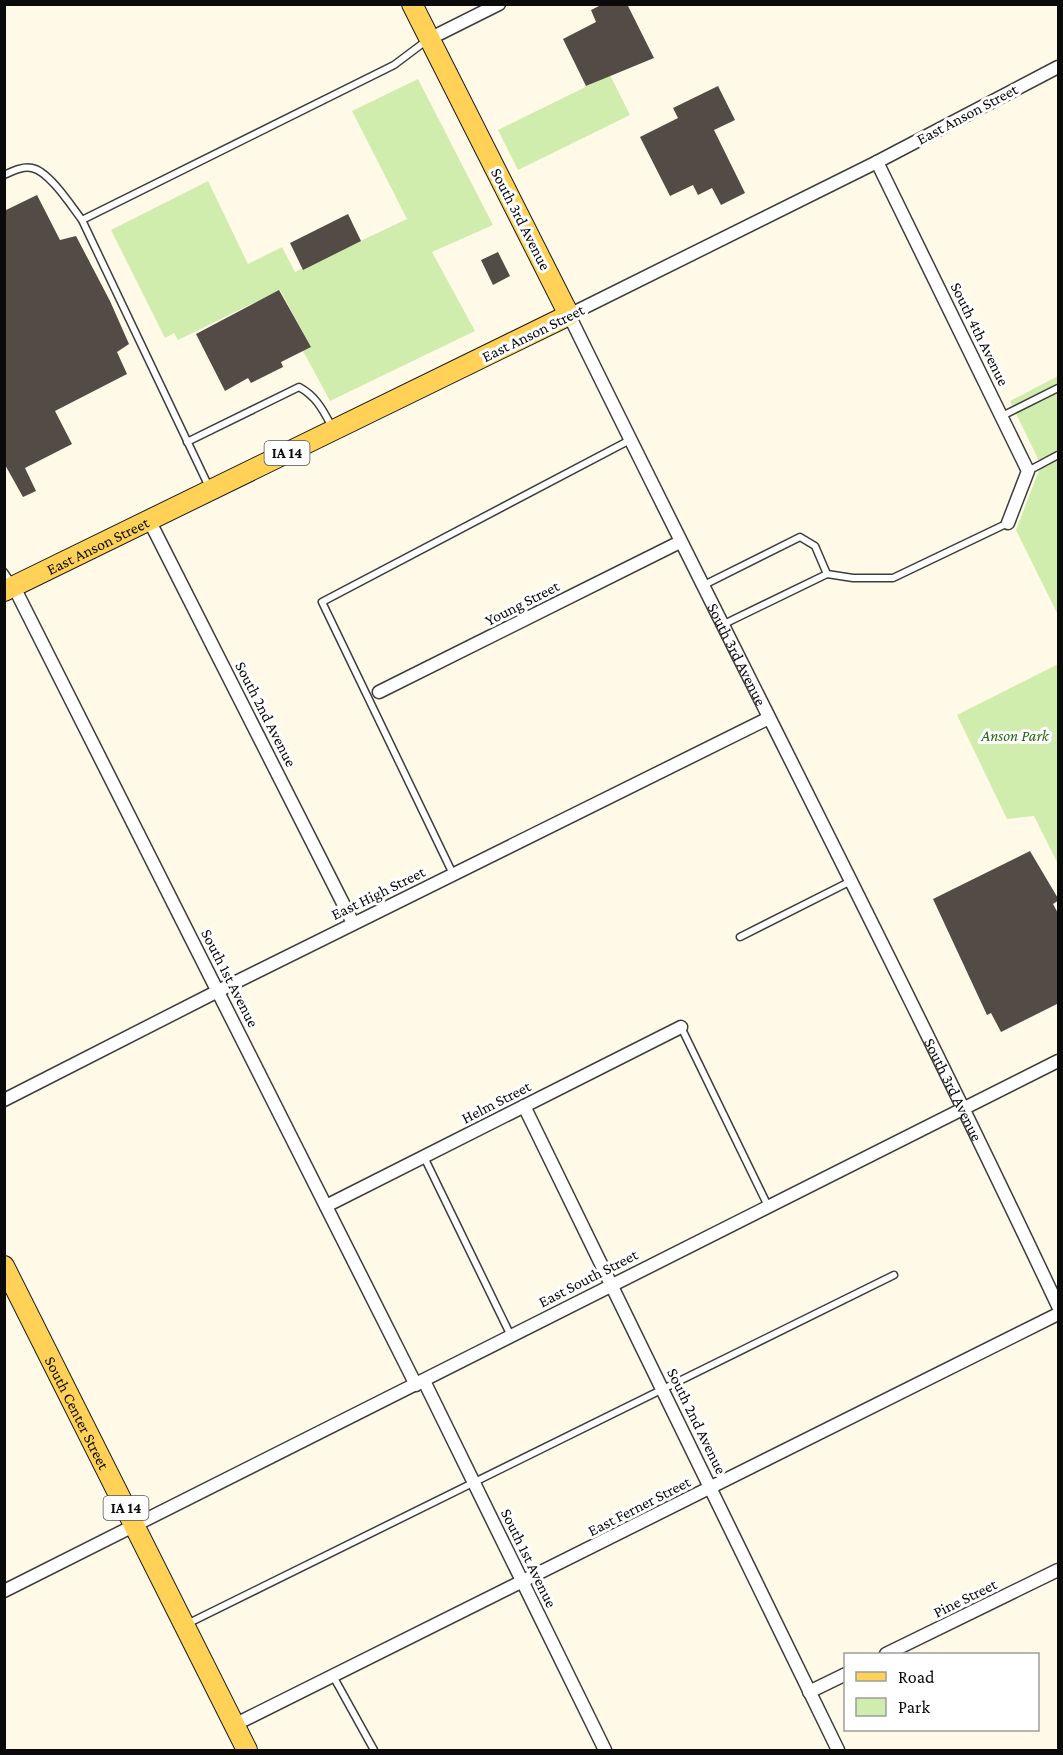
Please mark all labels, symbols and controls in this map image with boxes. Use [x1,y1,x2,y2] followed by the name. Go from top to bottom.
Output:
[914,80,1021,148] street label: East Anson Street
[488,165,554,273] street label: South 3rd Avenue
[948,279,1012,389] street label: South 4th Avenue
[479,301,588,365] street label: East Anson Street
[264,441,310,465] road number: IA 14
[44,513,152,577] street label: East Anson Street
[482,577,563,630] street label: Young Street
[705,600,770,708] street label: South 3rd Avenue
[232,659,300,769] street label: South 2nd Avenue
[980,727,1050,744] park label: Anson Park
[328,863,429,924] street label: East High Street
[198,926,262,1030] street label: South 1st Avenue
[922,1035,986,1143] street label: South 3rd Avenue
[459,1077,534,1127] street label: Helm Street
[536,1245,641,1310] street label: East South Street
[42,1353,113,1472] street label: South Center Street
[664,1365,730,1477] street label: South 2nd Avenue
[585,1473,694,1539] street label: East Ferner Street
[104,1496,148,1520] road number: IA 14
[498,1506,560,1610] street label: South 1st Avenue
[931,1575,1000,1621] street label: Pine Street
[844,1653,1039,1731] legend
[898,1667,935,1687] text: Road
[898,1697,930,1717] text: Park

